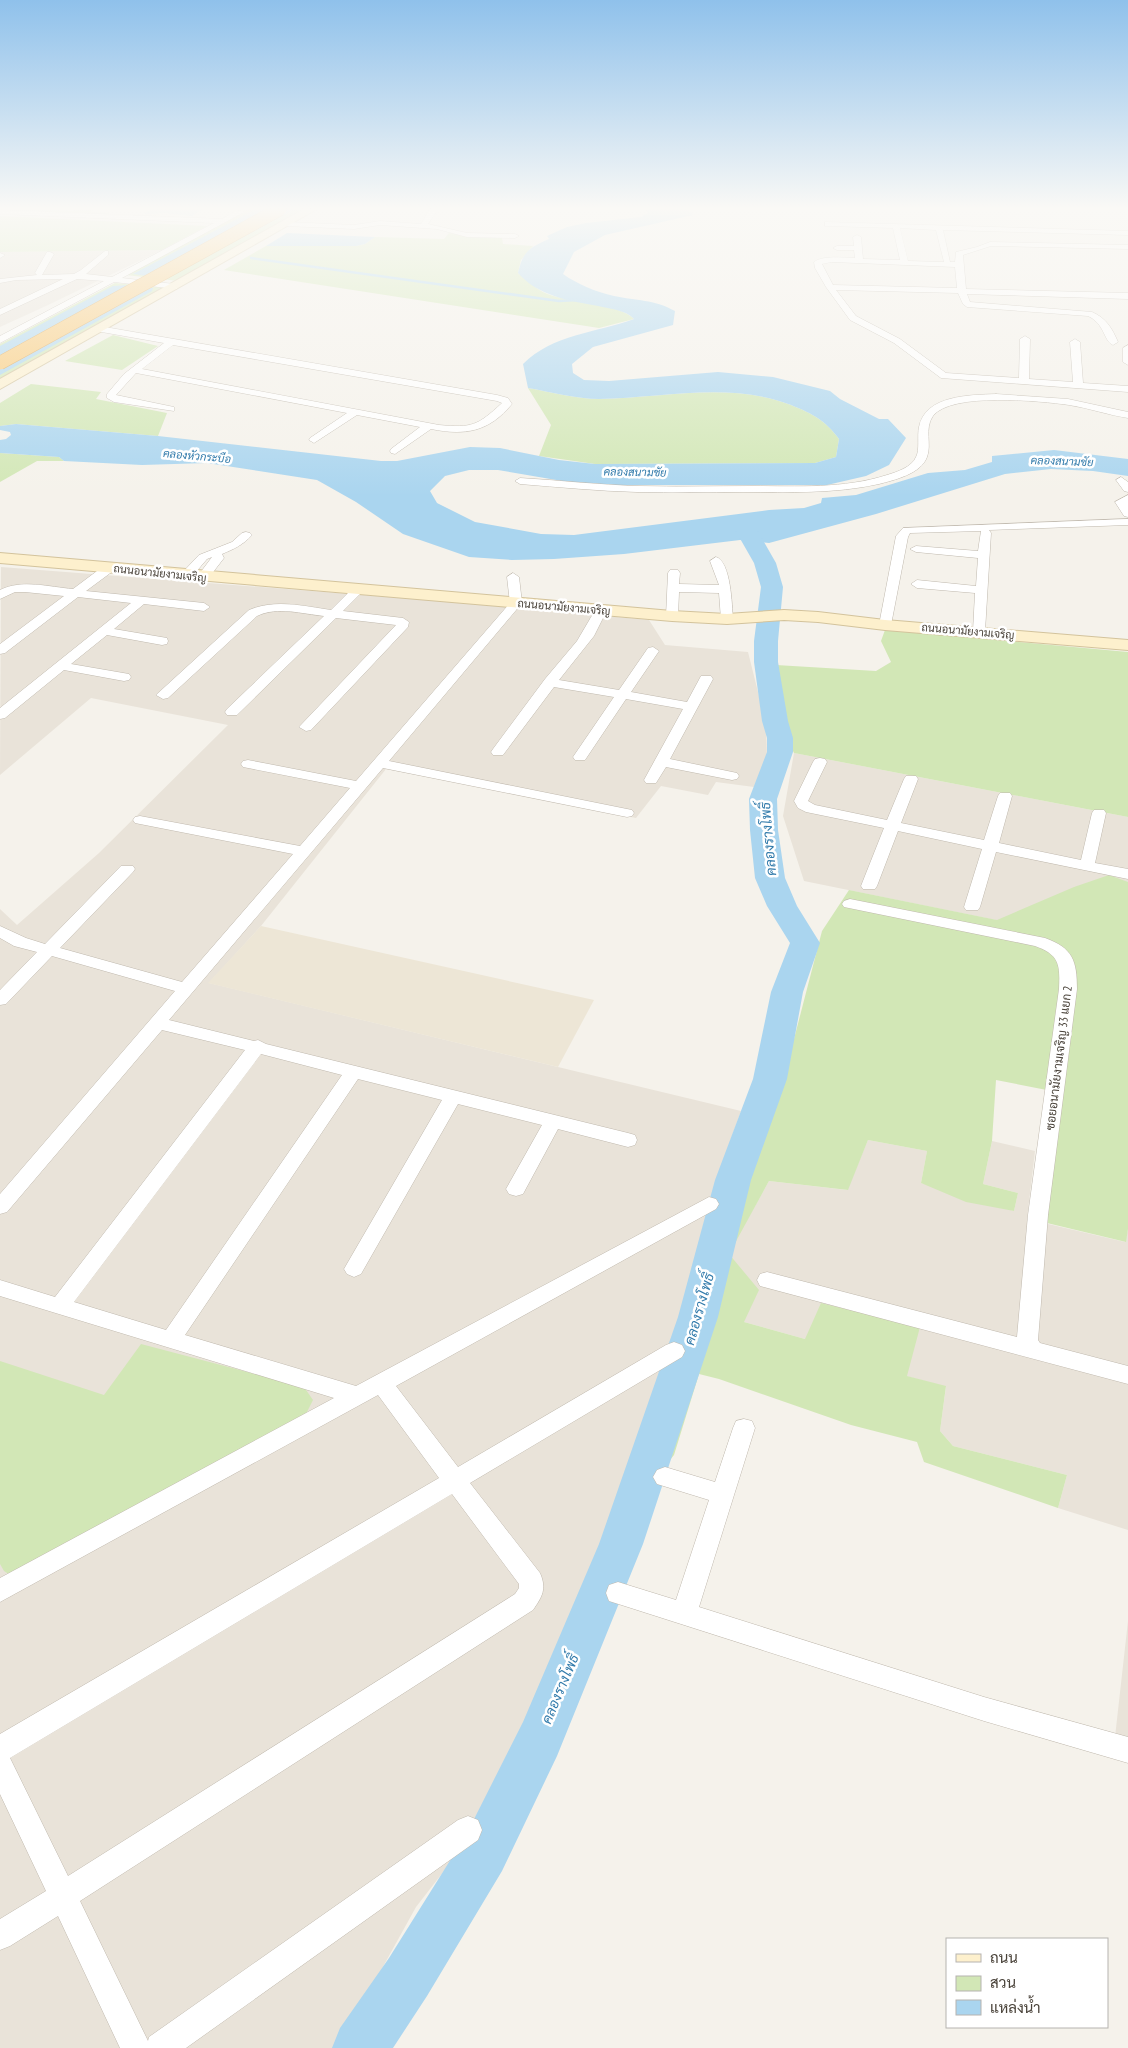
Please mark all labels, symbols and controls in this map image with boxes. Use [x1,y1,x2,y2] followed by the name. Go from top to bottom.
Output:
[162,445,232,466] water label: คลองหัวกระบือ
[1030,453,1094,469] water label: คลองสนามชัย
[603,464,667,480] water label: คลองสนามชัย
[113,561,207,585] street label: ถนนอนามัยงามเจริญ
[517,596,611,618] street label: ถนนอนามัยงามเจริญ
[921,620,1015,642] street label: ถนนอนามัยงามเจริญ
[752,798,780,877] water label: คลองรางโพธิ์
[1042,985,1075,1131] street label: ซอยอนามัยงามเจริญ 33 แยก 2
[677,1267,719,1347] water label: คลองรางโพธิ์
[534,1647,584,1727] water label: คลองรางโพธิ์
[946,1938,1108,2028] legend
[990,1948,1018,1967] text: ถนน
[990,1973,1016,1992] text: สวน
[990,1995,1041,2017] text: แหล่งน้ำ

